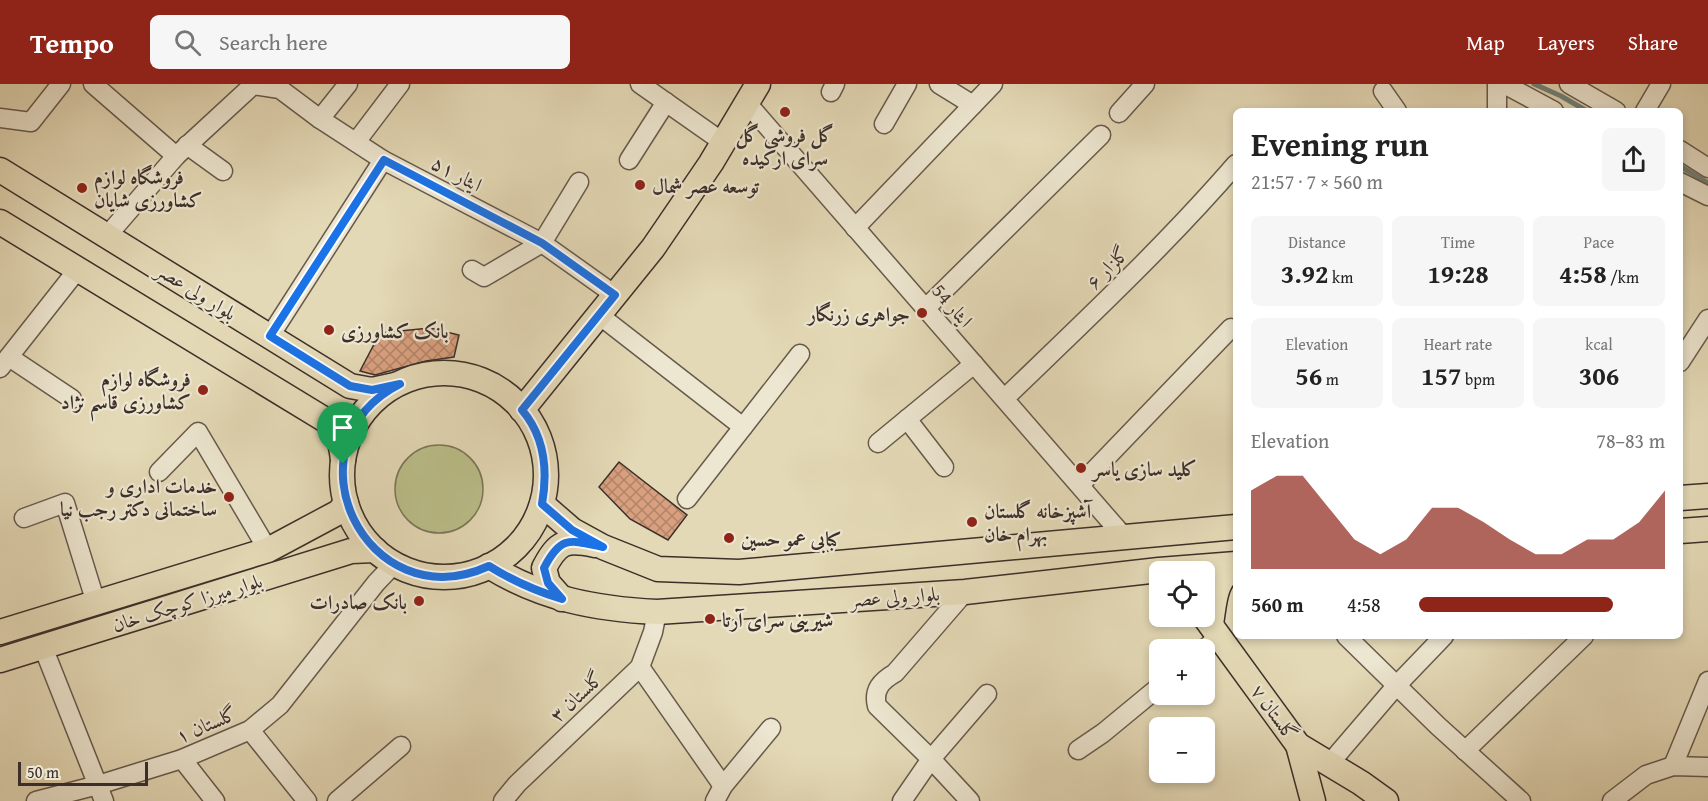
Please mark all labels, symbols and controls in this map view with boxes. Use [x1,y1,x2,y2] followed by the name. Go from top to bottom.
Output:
[150,15,570,69] search box
[30,22,114,63] text: Tempo
[171,26,204,59] icon: search
[219,26,328,58] text: Search here
[1466,27,1505,58] text: Map
[1538,27,1595,58] text: Layers
[1628,27,1678,58] text: Share
[778,105,792,119] marker: گل فروشی گل سرای ارکیده
[736,120,834,172] place label: گل فروشی گل سرای ارکیده
[1251,120,1428,168] text: Evening run
[1602,128,1665,191] button: share
[426,148,488,198] street label: ایثار ۵۱
[94,162,203,214] place label: فروشگاه لوازم کشاورزی شایان
[1251,167,1383,196] text: 21:57 · 7 × 560 m
[652,171,760,200] place label: توسعه عصر شمال
[633,178,647,192] marker: توسعه عصر شمال
[75,181,89,195] marker: فروشگاه لوازم کشاورزی شایان
[1288,230,1346,254] text: Distance
[1441,230,1475,254] text: Time
[1584,230,1614,254] text: Pace
[1079,239,1135,295] street label: گلزار ۶
[150,254,243,327] street label: بلوار ولی عصر
[1281,254,1329,293] text: 3.92
[1427,254,1489,293] text: 19:28
[1559,254,1607,293] text: 4:58
[1329,265,1353,289] text: km
[1607,265,1639,289] text: /km
[926,277,980,333] street label: ایثار 54
[806,299,910,328] place label: جواهری زرنگار
[915,306,929,320] marker: جواهری زرنگار
[341,316,449,345] place label: بانک کشاورزی
[322,323,336,337] marker: بانک کشاورزی
[1286,332,1348,356] text: Elevation
[1424,332,1492,356] text: Heart rate
[1585,332,1613,356] text: kcal
[1295,356,1322,395] text: 56
[1421,356,1461,395] text: 157
[1579,356,1619,395] text: 306
[61,364,191,422] place label: فروشگاه لوازم کشاورزی قاسم نژاد
[1322,367,1339,391] text: m
[1461,367,1495,391] text: bpm
[196,383,210,397] marker: فروشگاه لوازم کشاورزی قاسم نژاد
[317,402,368,464] pin
[326,411,359,444] icon: arrive
[1251,426,1329,455] text: Elevation
[1596,426,1665,455] text: 78–83 m
[1091,454,1197,483] place label: کلید سازی یاسر
[1074,461,1088,475] marker: کلید سازی یاسر
[60,471,217,523] place label: خدمات اداری و ساختمانی دکتر رجب نیا
[222,490,236,504] marker: خدمات اداری و ساختمانی دکتر رجب نیا
[984,496,1094,552] place label: آشپزخانه گلستان بهرام خان
[965,515,979,529] marker: آشپزخانه گلستان بهرام خان
[741,524,841,554] place label: کبابی عمو حسین
[722,531,736,545] marker: کبابی عمو حسین
[1149,561,1215,783] map controls
[1149,561,1215,627] button: locate
[108,565,266,639] street label: بلوار میرزا کوچک خان
[847,578,941,614] street label: بلوار ولی عصر
[309,587,407,616] place label: بانک صادرات
[1251,590,1304,619] text: 560 m
[1347,590,1381,619] text: 4:58
[412,594,426,608] marker: بانک صادرات
[722,605,833,634] place label: شیرینی سرای آرتا
[703,612,717,626] marker: شیرینی سرای آرتا
[1149,639,1215,705] button: +
[543,664,609,728] street label: گلستان ۳
[1244,678,1306,746] street label: گلستان ۷
[171,698,241,750] street label: گلستان ۱
[1149,717,1215,783] button: −
[18,759,148,786] scale bar
[27,760,59,784] text: 50 m

